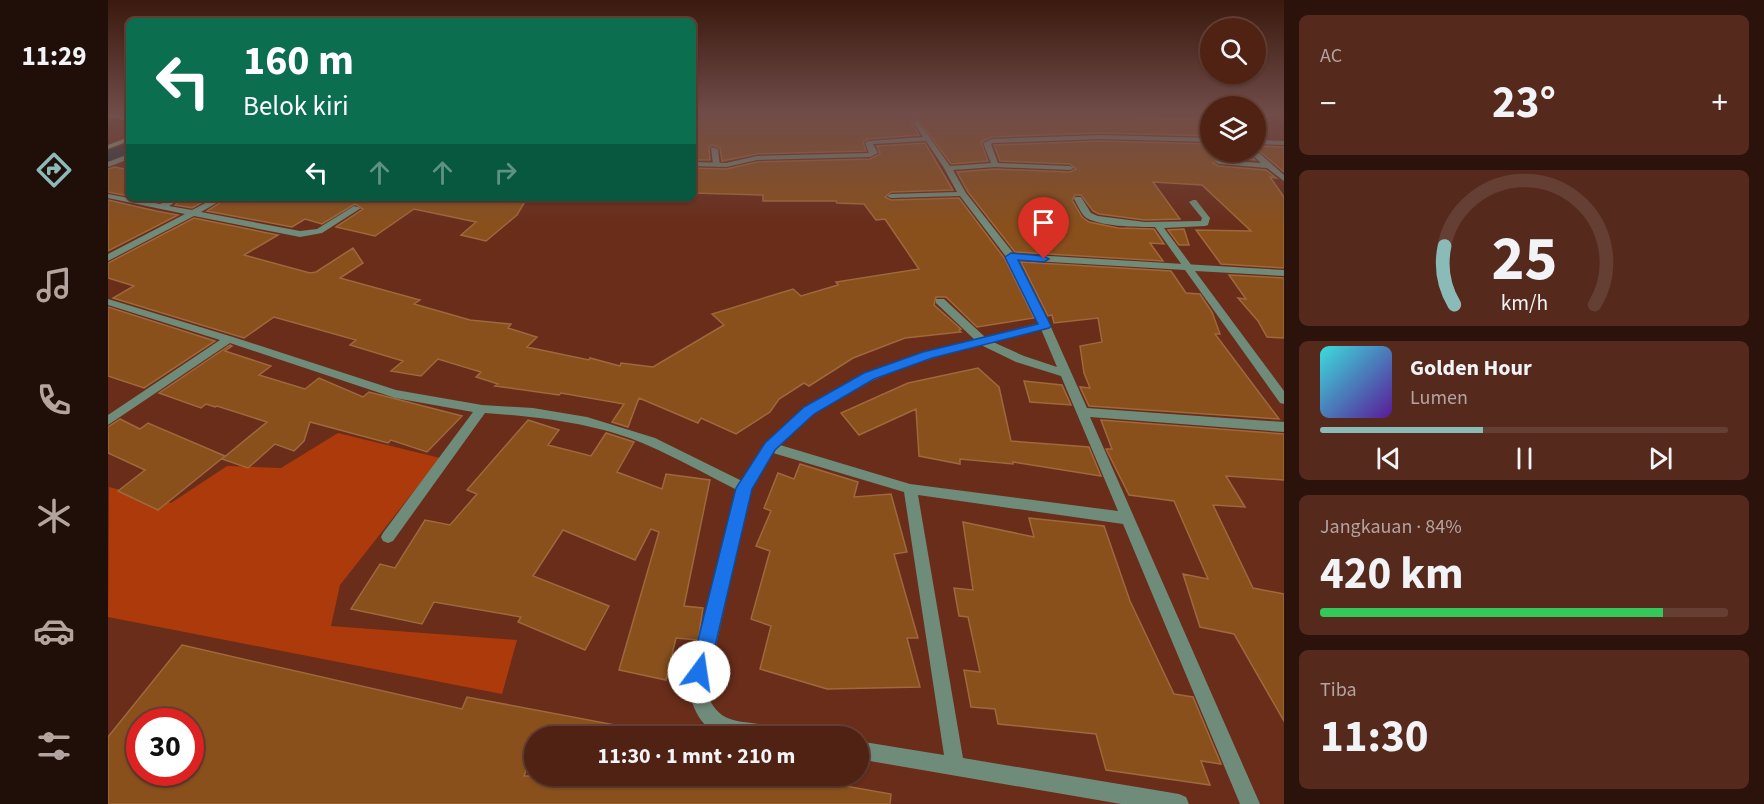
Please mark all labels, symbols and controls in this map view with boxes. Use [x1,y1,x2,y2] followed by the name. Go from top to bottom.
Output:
[1200,18,1266,162] map controls
[1200,18,1266,84] button: search
[243,31,354,91] text: 160 m
[21,37,87,76] text: 11:29
[144,42,222,120] icon: left
[1320,42,1342,70] text: AC
[1492,71,1556,135] text: 23°
[1320,80,1336,127] text: −
[1712,80,1728,127] text: +
[243,87,349,126] text: Belok kiri
[1200,96,1266,162] button: layers
[33,149,75,191] icon: directions
[300,156,333,189] icon: left
[363,156,396,189] icon: ahead
[426,156,459,189] icon: ahead
[489,156,522,189] icon: right
[1018,197,1069,259] pin
[1027,206,1060,239] icon: arrive
[1491,215,1557,304] text: 25
[33,264,75,306] icon: music
[1500,288,1548,319] text: km/h
[1410,352,1532,384] text: Golden Hour
[33,379,75,421] icon: phone
[1410,384,1468,412] text: Lumen
[1372,442,1405,475] icon: previous
[1508,442,1541,475] icon: pause
[1644,442,1677,475] icon: next
[33,495,75,537] icon: climate
[1320,513,1462,541] text: Jangkauan · 84%
[1320,542,1464,606] text: 420 km
[33,610,75,652] icon: car
[667,640,731,704] position arrow
[1320,676,1357,704] text: Tiba
[1320,705,1429,769] text: 11:30
[126,708,204,786] speed limit sign: 30
[33,725,75,767] icon: filters
[598,740,795,772] text: 11:30 · 1 mnt · 210 m

